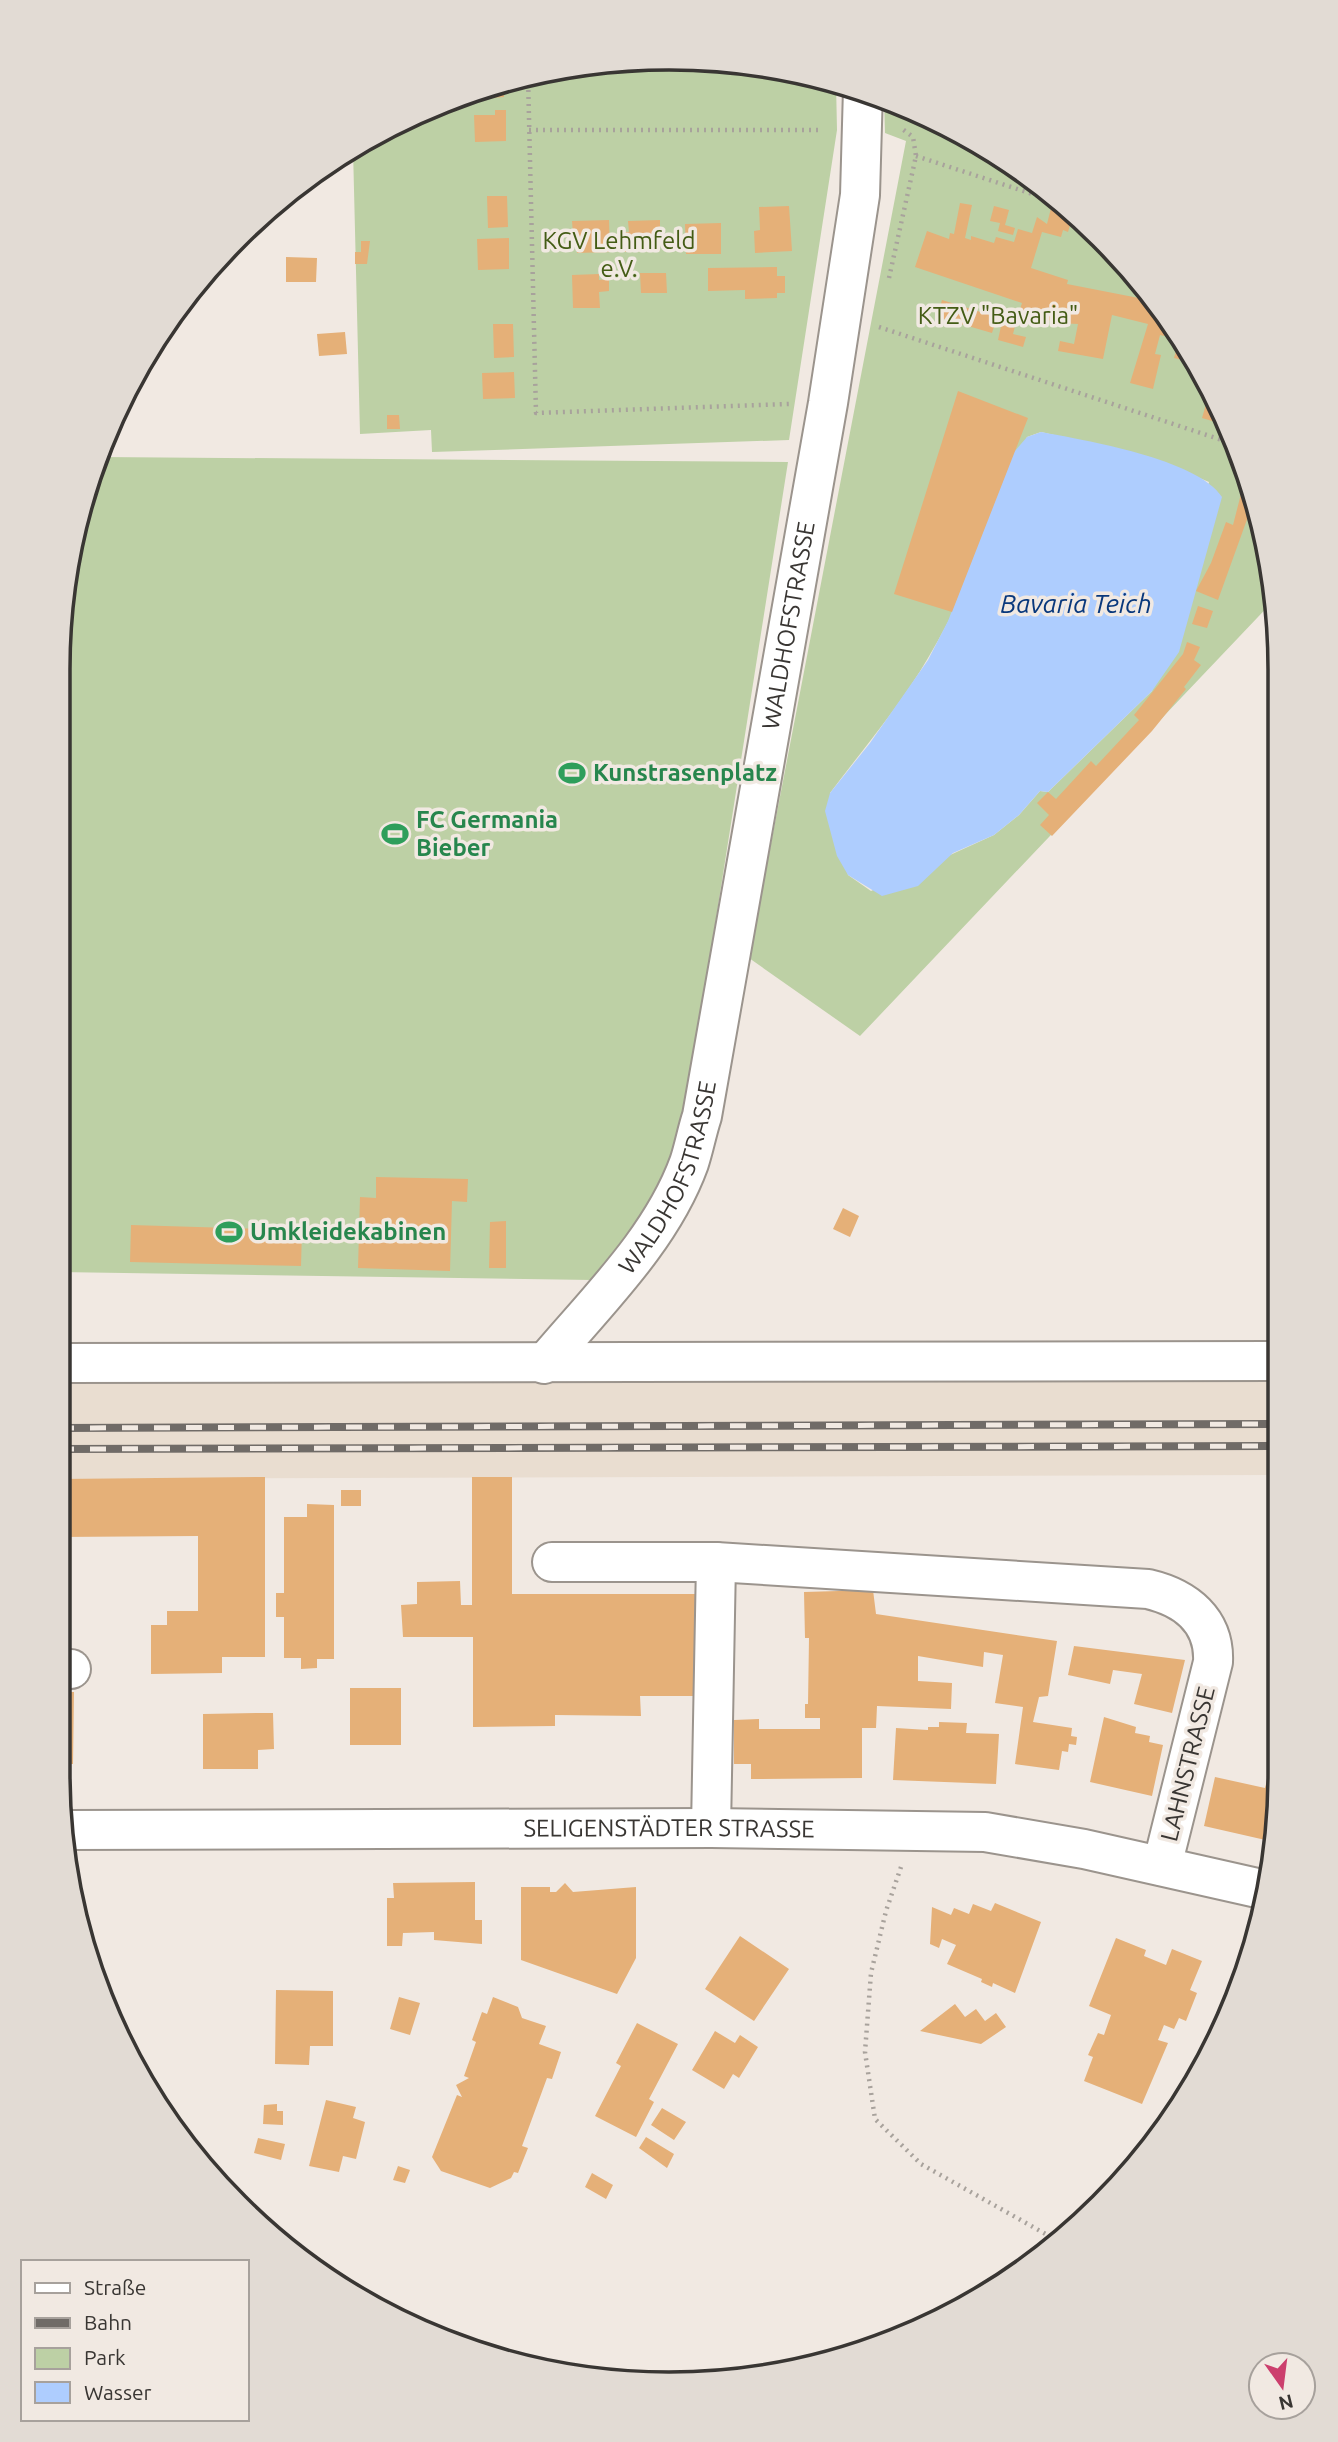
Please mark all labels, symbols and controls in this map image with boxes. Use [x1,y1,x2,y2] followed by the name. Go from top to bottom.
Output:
[542,227,696,282] park label: KGV Lehmfeld e.V.
[918,302,1078,329] park label: KTZV "Bavaria"
[757,519,820,732] street label: WALDHOFSTRASSE
[1000,589,1152,618] water label: Bavaria Teich
[557,758,587,788] sports icon: Kunstrasenplatz
[593,759,777,786] place label: Kunstrasenplatz
[416,806,558,861] place label: FC Germania Bieber
[380,819,410,849] sports icon: FC Germania Bieber
[613,1079,721,1279] street label: WALDHOFSTRASSE
[214,1217,244,1247] sports icon: Umkleidekabinen
[250,1218,446,1245] place label: Umkleidekabinen
[1155,1684,1220,1844] street label: LAHNSTRASSE
[523,1814,815,1843] street label: SELIGENSTÄDTER STRASSE
[21,2260,248,2421] legend
[84,2275,146,2299] text: Straße
[84,2310,132,2334] text: Bahn
[84,2345,126,2369] text: Park
[1247,2351,1317,2421] north arrow
[84,2380,152,2404] text: Wasser
[1277,2390,1296,2415] text: N

